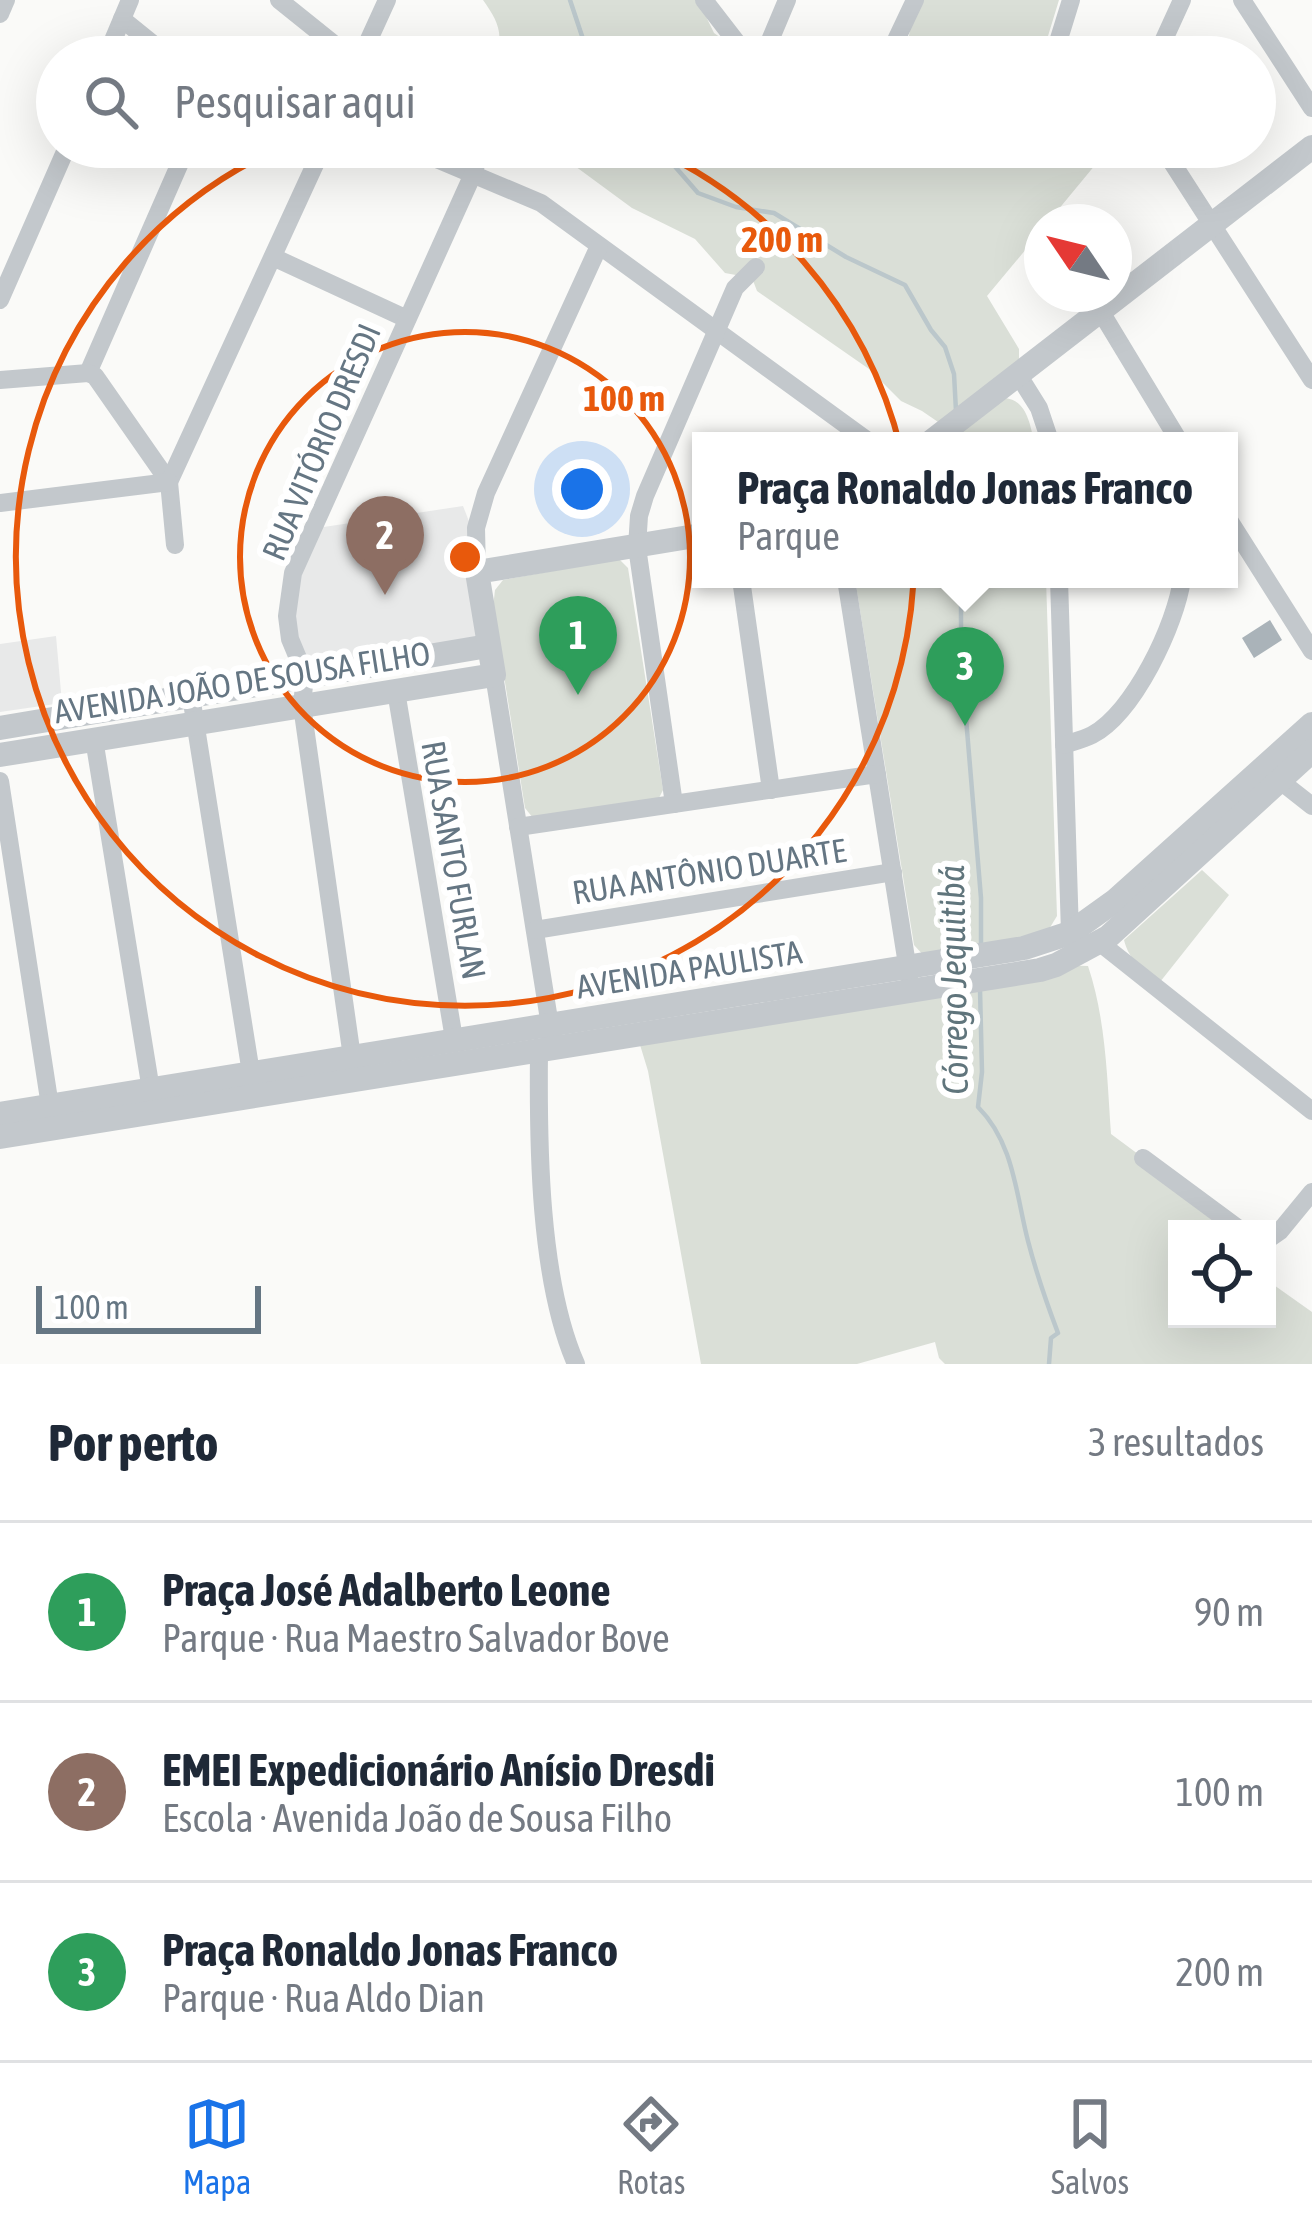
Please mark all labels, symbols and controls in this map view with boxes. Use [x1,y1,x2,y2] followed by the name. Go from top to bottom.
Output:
[36,36,1276,168] search box
[78,69,144,135] icon: search
[174,76,416,128] text: Pesquisar aqui
[1024,204,1132,312] north arrow
[741,218,823,260] text: 200 m
[254,318,388,566] street label: RUA VITÓRIO DRESDI
[583,377,665,419] text: 100 m
[692,432,1238,588] popup
[552,459,612,519] your location
[737,462,1193,514] text: Praça Ronaldo Jonas Franco
[346,496,424,595] pin: 2
[737,514,840,558] text: Parque
[444,536,486,578] centre of rings
[539,596,617,695] pin: 1
[926,627,1004,726] pin: 3
[51,634,433,730] street label: AVENIDA JOÃO DE SOUSA FILHO
[414,738,494,982] street label: RUA SANTO FURLAN
[570,831,848,911] street label: RUA ANTÔNIO DUARTE
[930,865,976,1095] water label: Córrego Jequitibá
[574,932,805,1006] street label: AVENIDA PAULISTA
[1168,1220,1276,1328] map controls
[1168,1220,1276,1328] button: locate
[36,1280,261,1333] scale bar
[54,1288,129,1326] text: 100 m
[48,1413,219,1472] text: Por perto
[1088,1420,1264,1464] text: 3 resultados
[162,1564,611,1616] text: Praça José Adalberto Leone
[78,1590,96,1634] text: 1
[1194,1590,1264,1634] text: 90 m
[162,1616,670,1660] text: Parque · Rua Maestro Salvador Bove
[162,1744,715,1796] text: EMEI Expedicionário Anísio Dresdi
[78,1770,96,1814] text: 2
[1176,1770,1264,1814] text: 100 m
[162,1796,672,1840] text: Escola · Avenida João de Sousa Filho
[162,1924,618,1976] text: Praça Ronaldo Jonas Franco
[78,1950,96,1994] text: 3
[1176,1950,1264,1994] text: 200 m
[162,1976,485,2020] text: Parque · Rua Aldo Dian
[183,2091,251,2201] tab: Mapa
[617,2091,685,2201] tab: Rotas
[1051,2091,1129,2201] tab: Salvos

